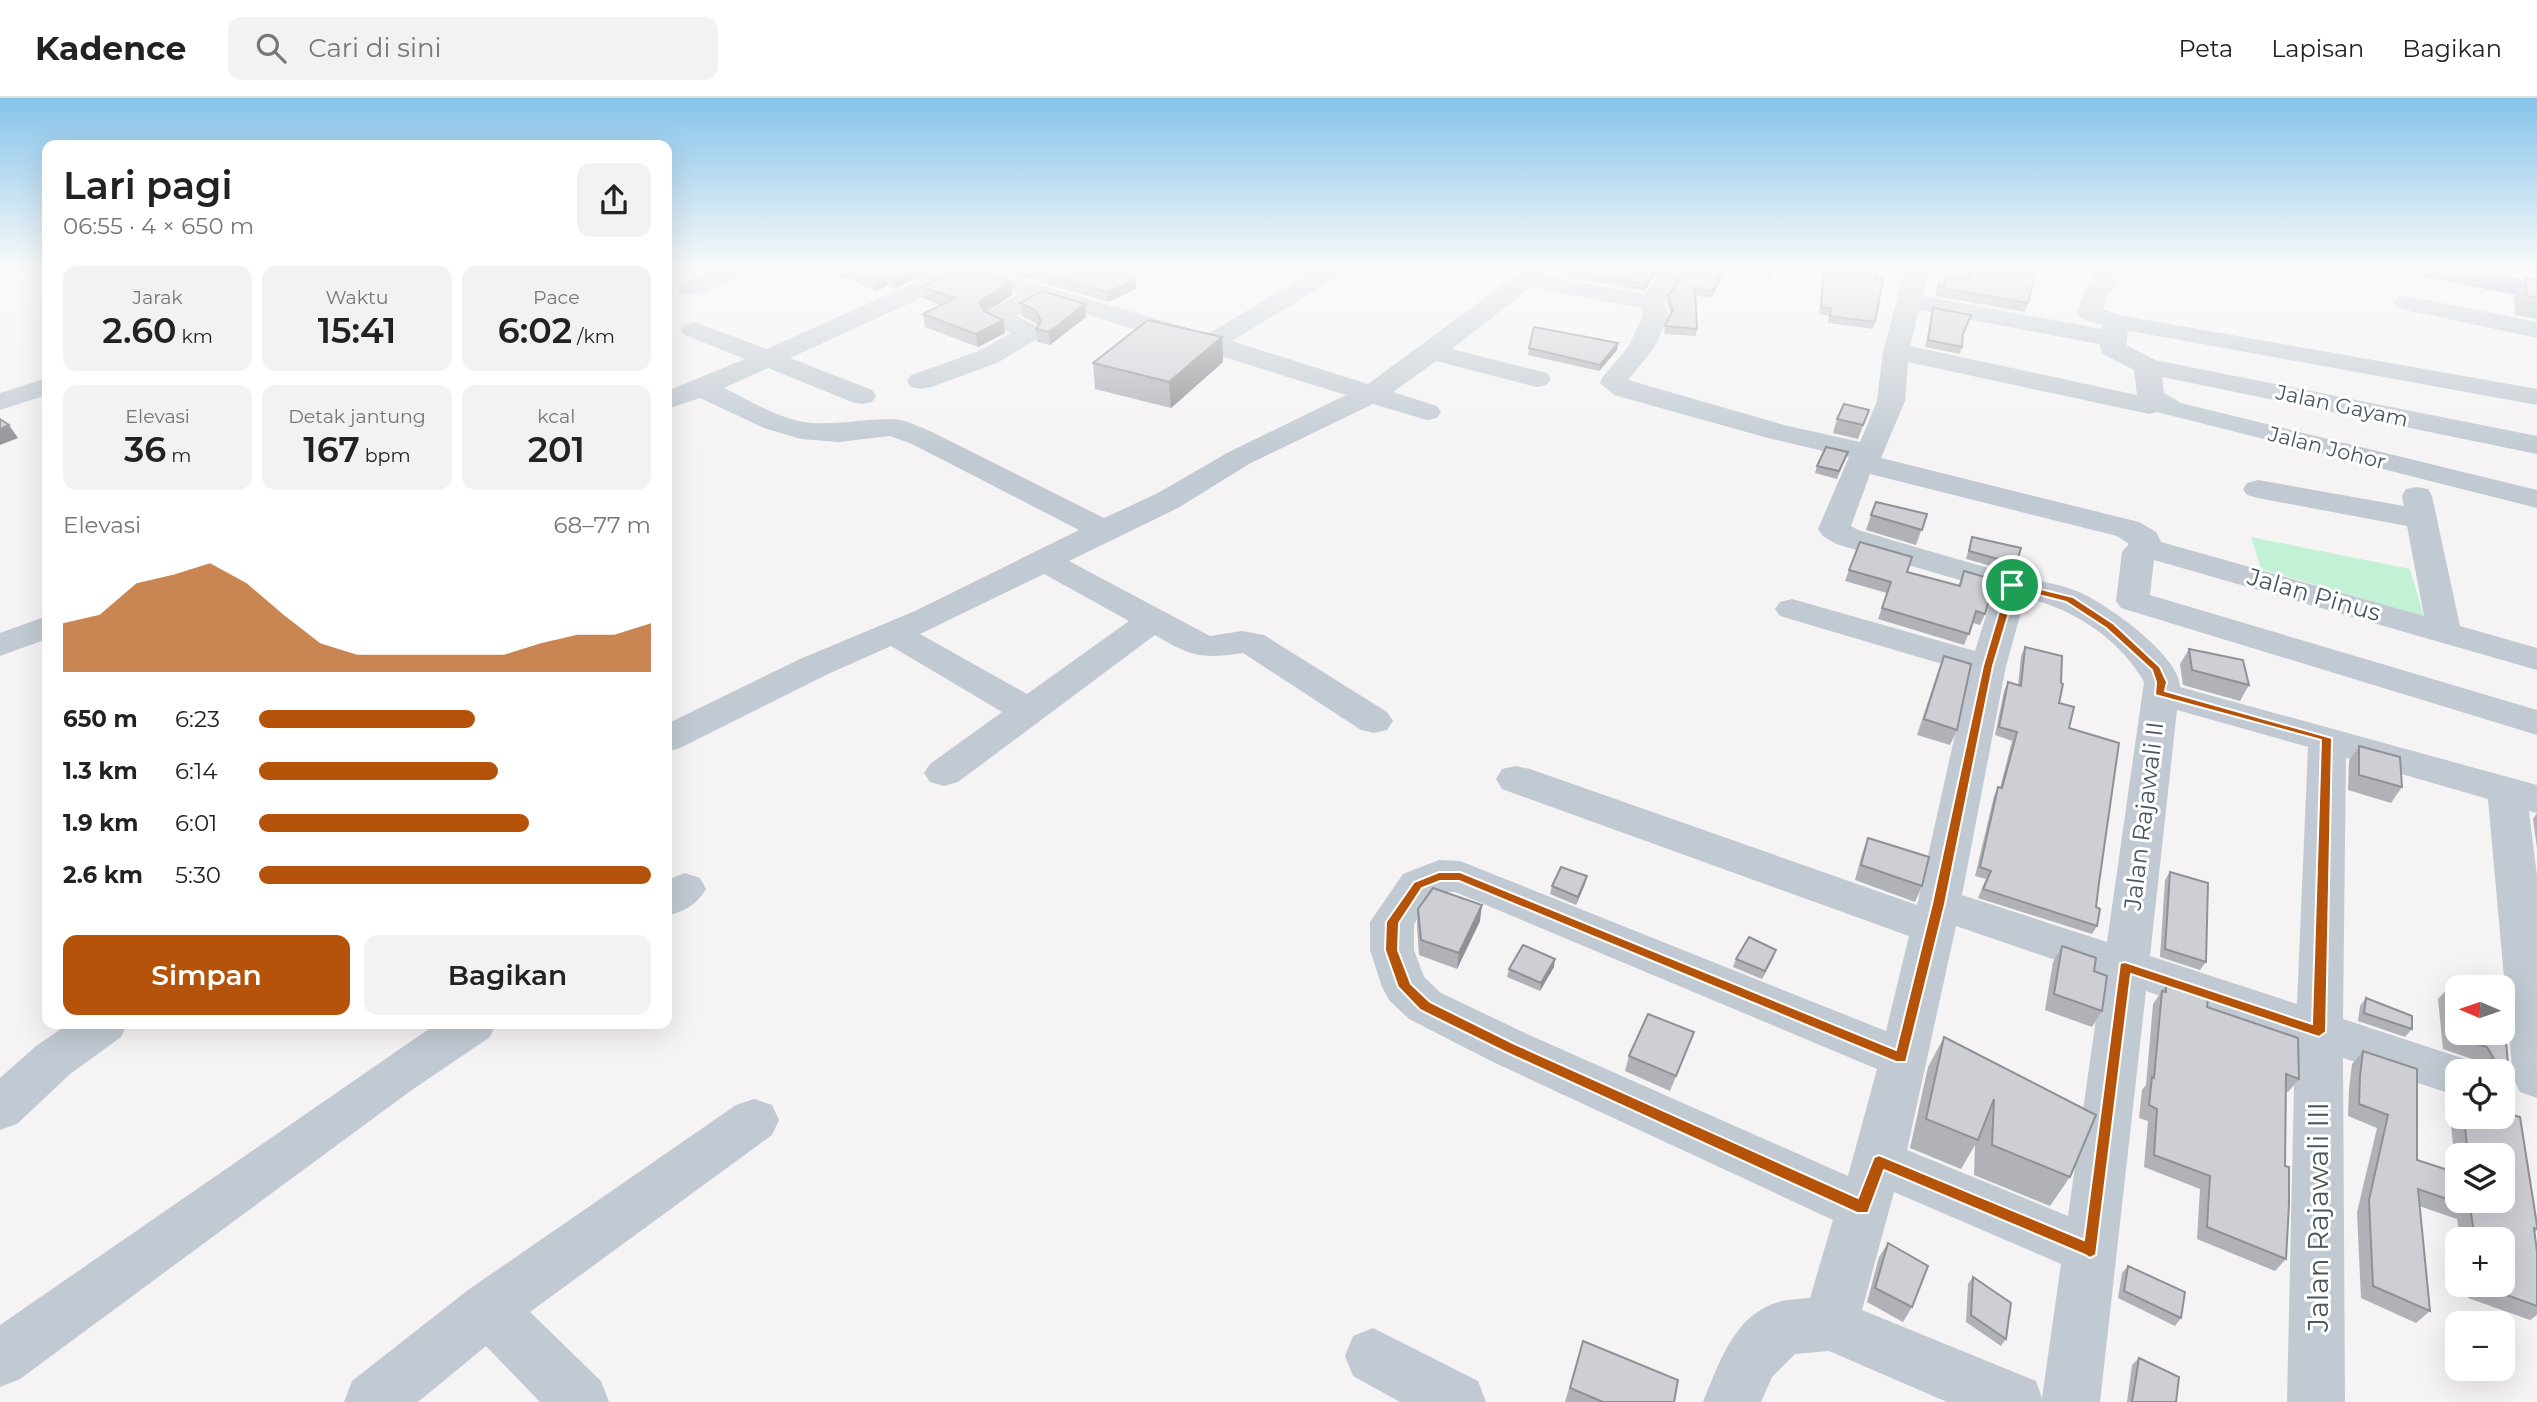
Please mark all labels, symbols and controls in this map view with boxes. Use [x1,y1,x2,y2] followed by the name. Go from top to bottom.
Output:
[228,17,718,80] search box
[35,28,186,68] text: Kadence
[252,29,290,67] icon: search
[308,32,442,64] text: Cari di sini
[2178,34,2233,63] text: Peta
[2271,34,2364,63] text: Lapisan
[2402,34,2502,63] text: Bagikan
[63,162,232,209] text: Lari pagi
[577,163,651,237] button: share
[63,212,254,240] text: 06:55 · 4 × 650 m
[133,286,183,309] text: Jarak
[325,286,389,309] text: Waktu
[533,286,580,309] text: Pace
[102,309,177,352] text: 2.60
[318,309,396,352] text: 15:41
[498,309,572,352] text: 6:02
[177,325,213,348] text: km
[572,325,615,348] text: /km
[2273,379,2410,432] street label: Jalan Gayam
[125,405,190,428] text: Elevasi
[288,405,426,428] text: Detak jantung
[537,405,575,428] text: kcal
[2265,421,2388,474] street label: Jalan Johor
[124,428,166,471] text: 36
[303,428,360,471] text: 167
[528,428,585,471] text: 201
[166,444,191,467] text: m
[360,444,411,467] text: bpm
[63,511,141,539] text: Elevasi
[554,511,651,539] text: 68–77 m
[1982,555,2042,615] pin
[2243,561,2384,627] street label: Jalan Pinus
[1993,566,2031,604] icon: arrive
[63,705,138,733] text: 650 m
[175,705,220,733] text: 6:23
[2117,720,2169,913] street label: Jalan Rajawali II
[63,757,138,785] text: 1.3 km
[175,757,217,785] text: 6:14
[63,809,138,837] text: 1.9 km
[175,809,217,837] text: 6:01
[63,861,143,889] text: 2.6 km
[175,861,221,889] text: 5:30
[63,935,350,1015] button: Simpan
[364,935,651,1015] button: Bagikan
[2445,975,2515,1045] north arrow
[2445,975,2515,1381] map controls
[2445,1059,2515,1129] button: locate
[2301,1102,2335,1333] street label: Jalan Rajawali III
[2445,1143,2515,1213] button: layers
[2445,1227,2515,1297] button: +
[2445,1311,2515,1381] button: −

